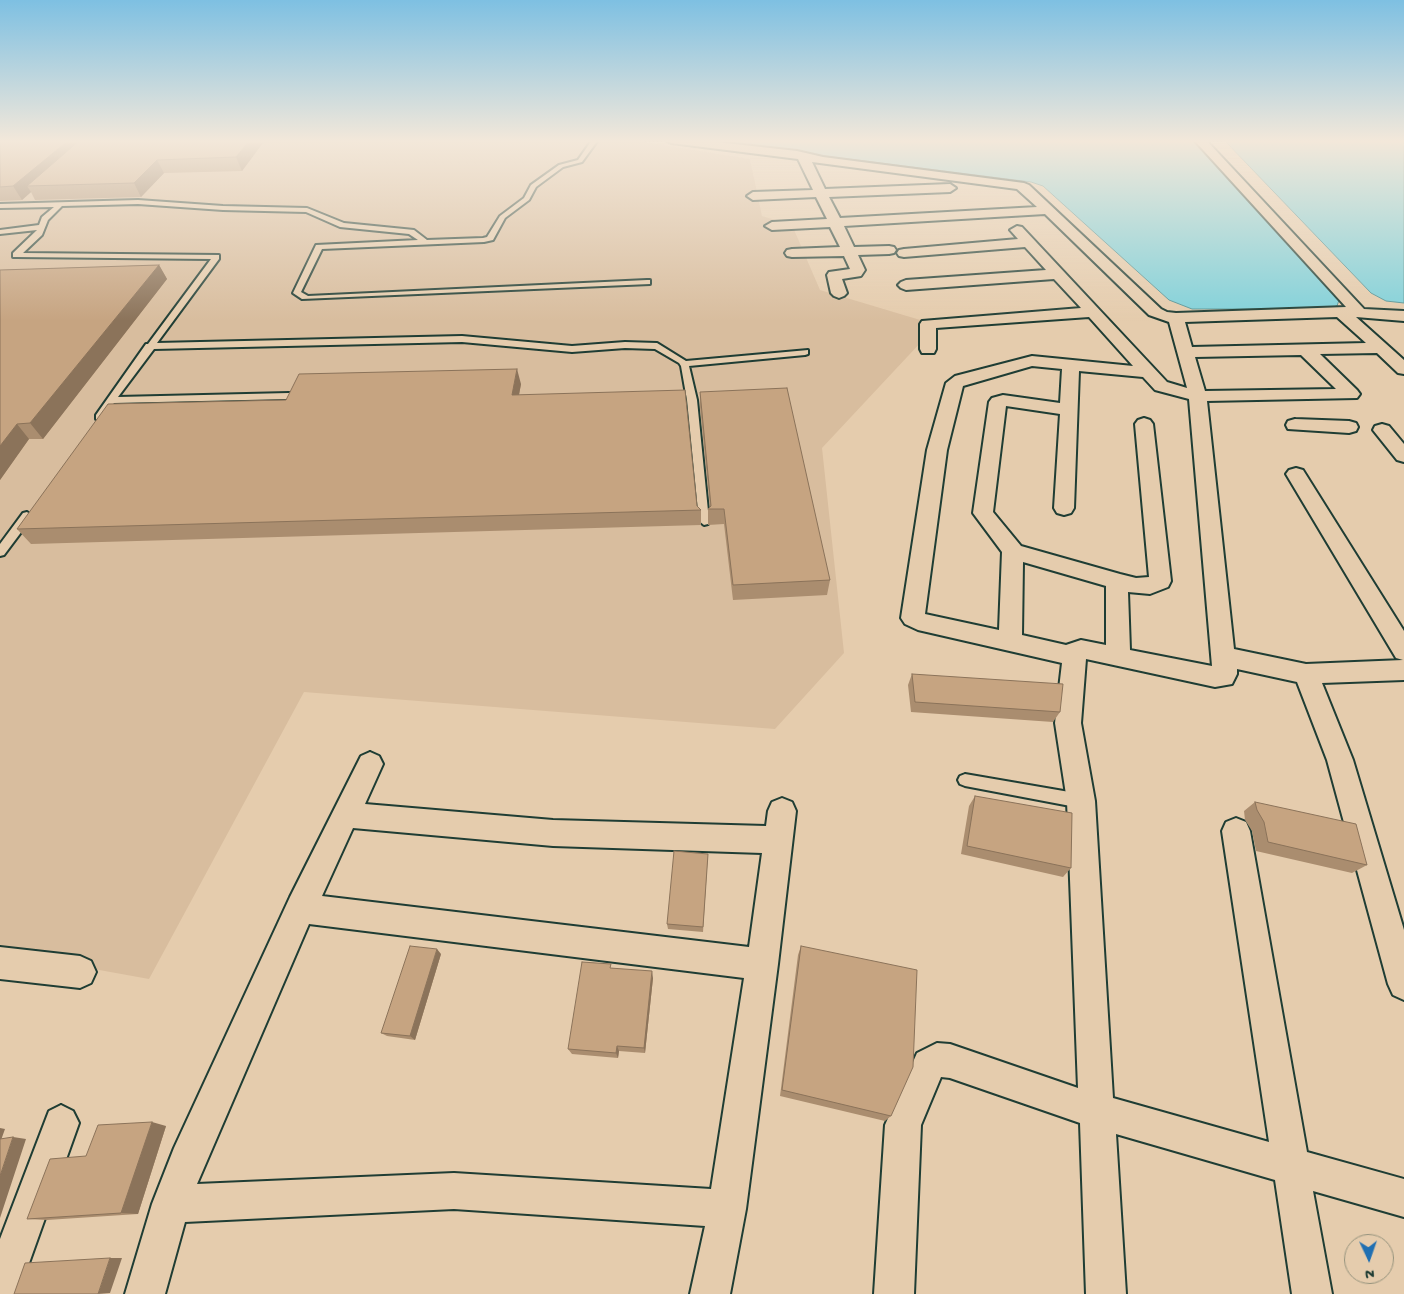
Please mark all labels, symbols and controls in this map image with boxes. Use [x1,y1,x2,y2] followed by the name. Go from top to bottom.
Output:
[1344,1234,1394,1284] north arrow
[1365,1265,1375,1282] text: N

